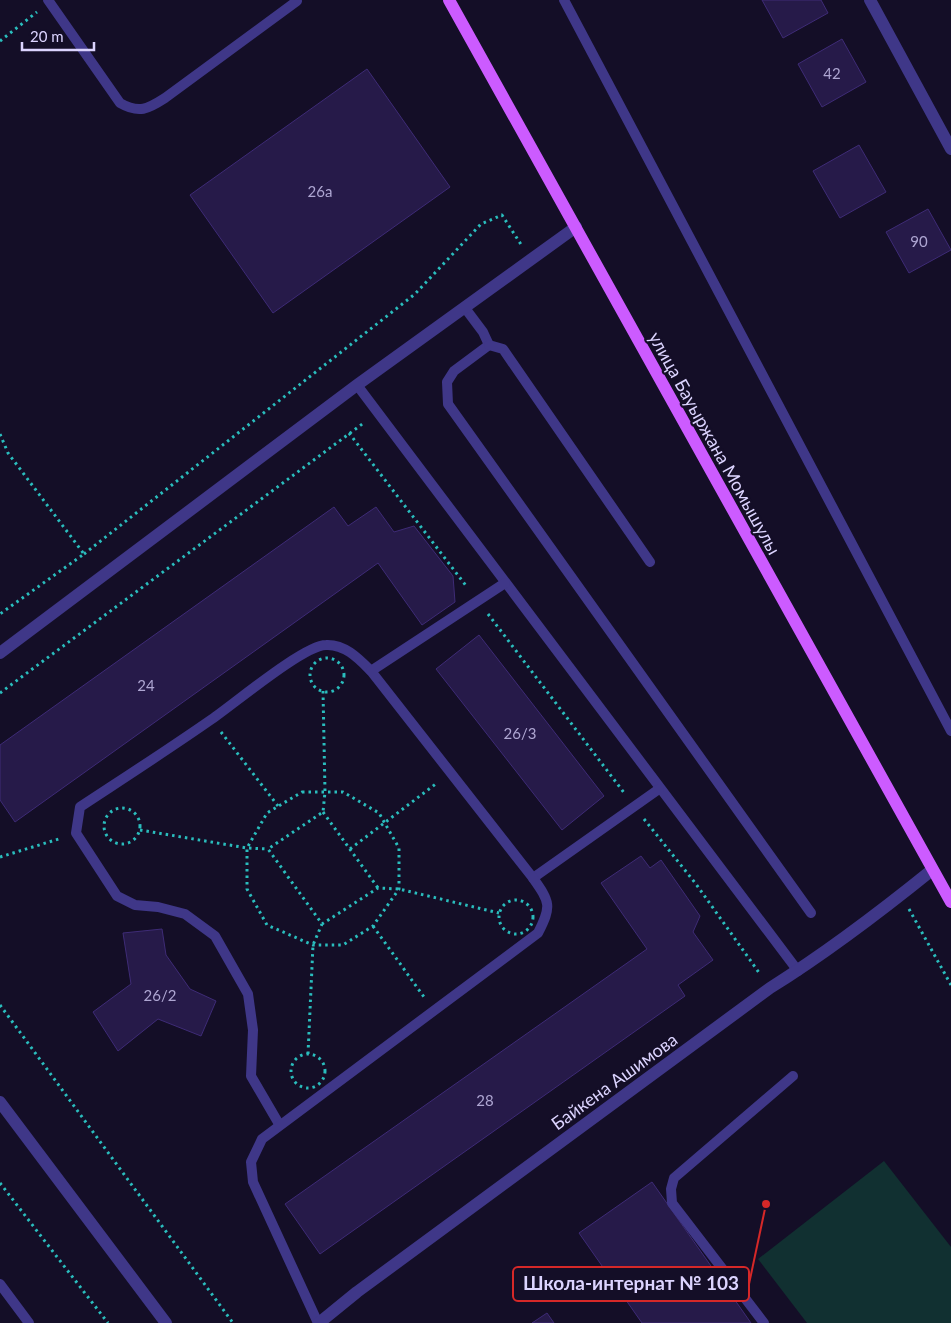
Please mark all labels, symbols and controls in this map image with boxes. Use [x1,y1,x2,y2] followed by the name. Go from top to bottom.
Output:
[22,20,95,52] scale bar
[30,27,64,45] text: 20 m
[823,64,841,82] house number: 42
[308,182,332,200] house number: 26а
[910,232,928,250] house number: 90
[644,328,786,558] street label: улица Бауыржана Момышулы
[137,676,155,694] house number: 24
[504,724,536,742] house number: 26/3
[144,986,176,1004] house number: 26/2
[547,1028,681,1134] street label: Байкена Ашимова
[476,1091,494,1109] house number: 28
[513,1267,749,1301] callout: Школа-интернат № 103
[523,1271,739,1294] text: Школа-интернат № 103

